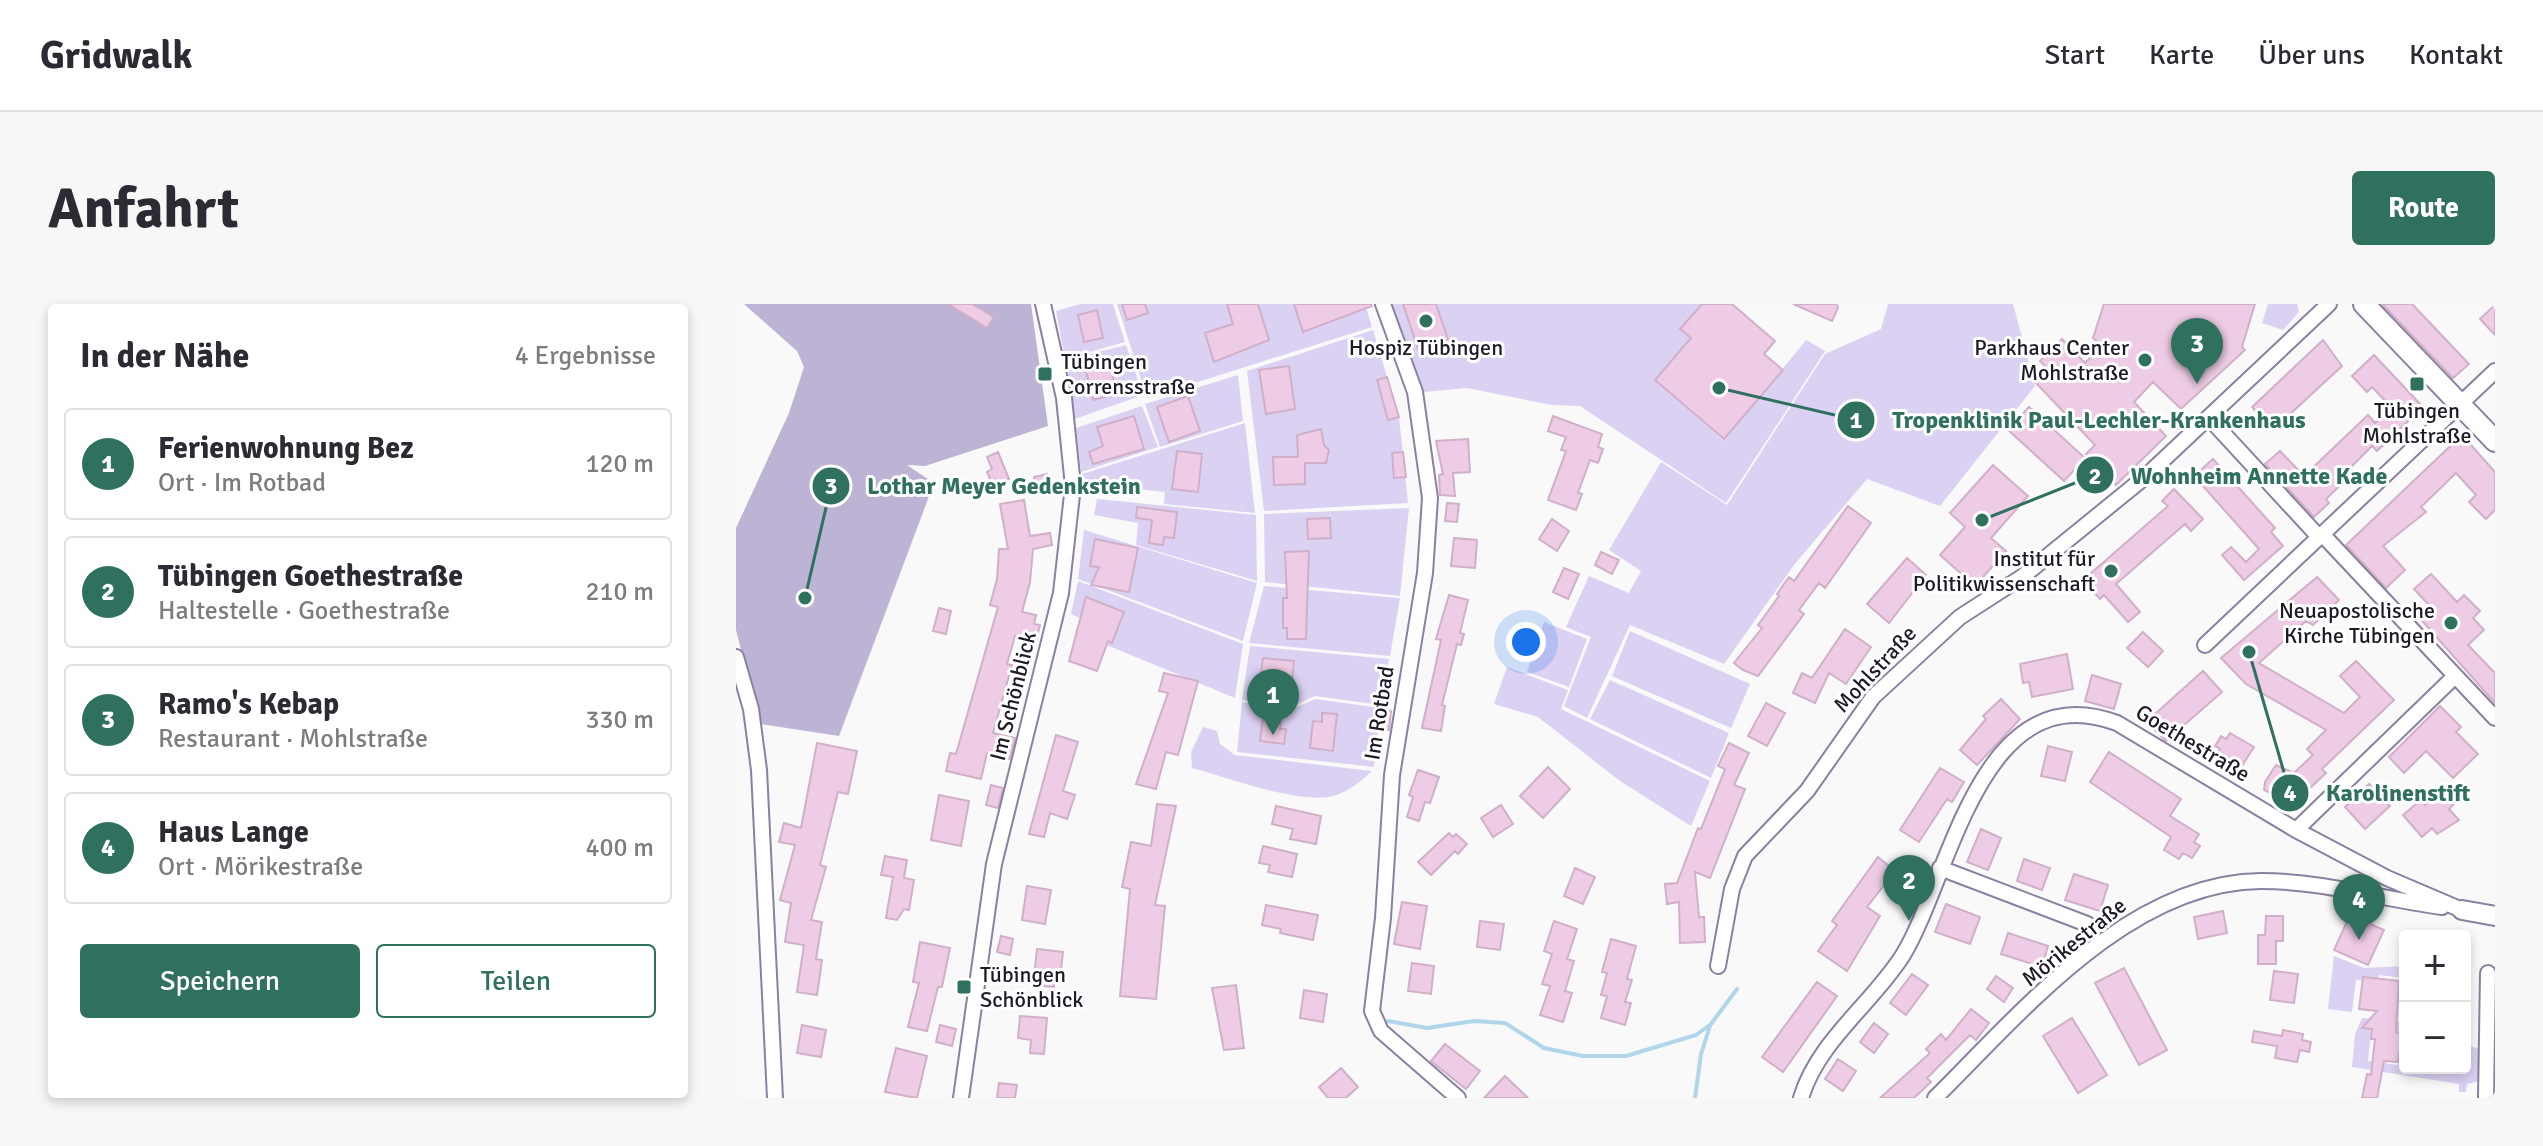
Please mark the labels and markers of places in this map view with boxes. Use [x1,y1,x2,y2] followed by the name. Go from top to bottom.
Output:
[1417,312,1435,330] marker: Hospiz Tübingen
[2171,318,2223,384] pin: 3
[1349,334,1503,361] place label: Hospiz Tübingen
[1974,334,2129,386] place label: Parkhaus Center Mohlstraße
[1061,348,1195,400] place label: Tübingen Corrensstraße
[2136,351,2154,369] marker: Parkhaus Center Mohlstraße
[1036,365,1054,383] marker: Tübingen Corrensstraße
[2408,375,2426,393] marker: Tübingen Mohlstraße
[1836,396,2322,444] callout: Tropenklinik Paul-Lechler-Krankenhaus
[2363,397,2471,449] place label: Tübingen Mohlstraße
[2075,451,2403,499] callout: Wohnheim Annette Kade
[811,462,1157,510] callout: Lothar Meyer Gedenkstein
[1913,545,2095,597] place label: Institut für Politikwissenschaft
[2102,562,2120,580] marker: Institut für Politikwissenschaft
[2279,597,2435,649] place label: Neuapostolische Kirche Tübingen
[2442,614,2460,632] marker: Neuapostolische Kirche Tübingen
[1247,669,1299,735] pin: 1
[2270,769,2486,817] callout: Karolinenstift
[1883,855,1935,921] pin: 2
[2333,874,2385,940] pin: 4
[980,961,1083,1013] place label: Tübingen Schönblick
[955,978,973,996] marker: Tübingen Schönblick

